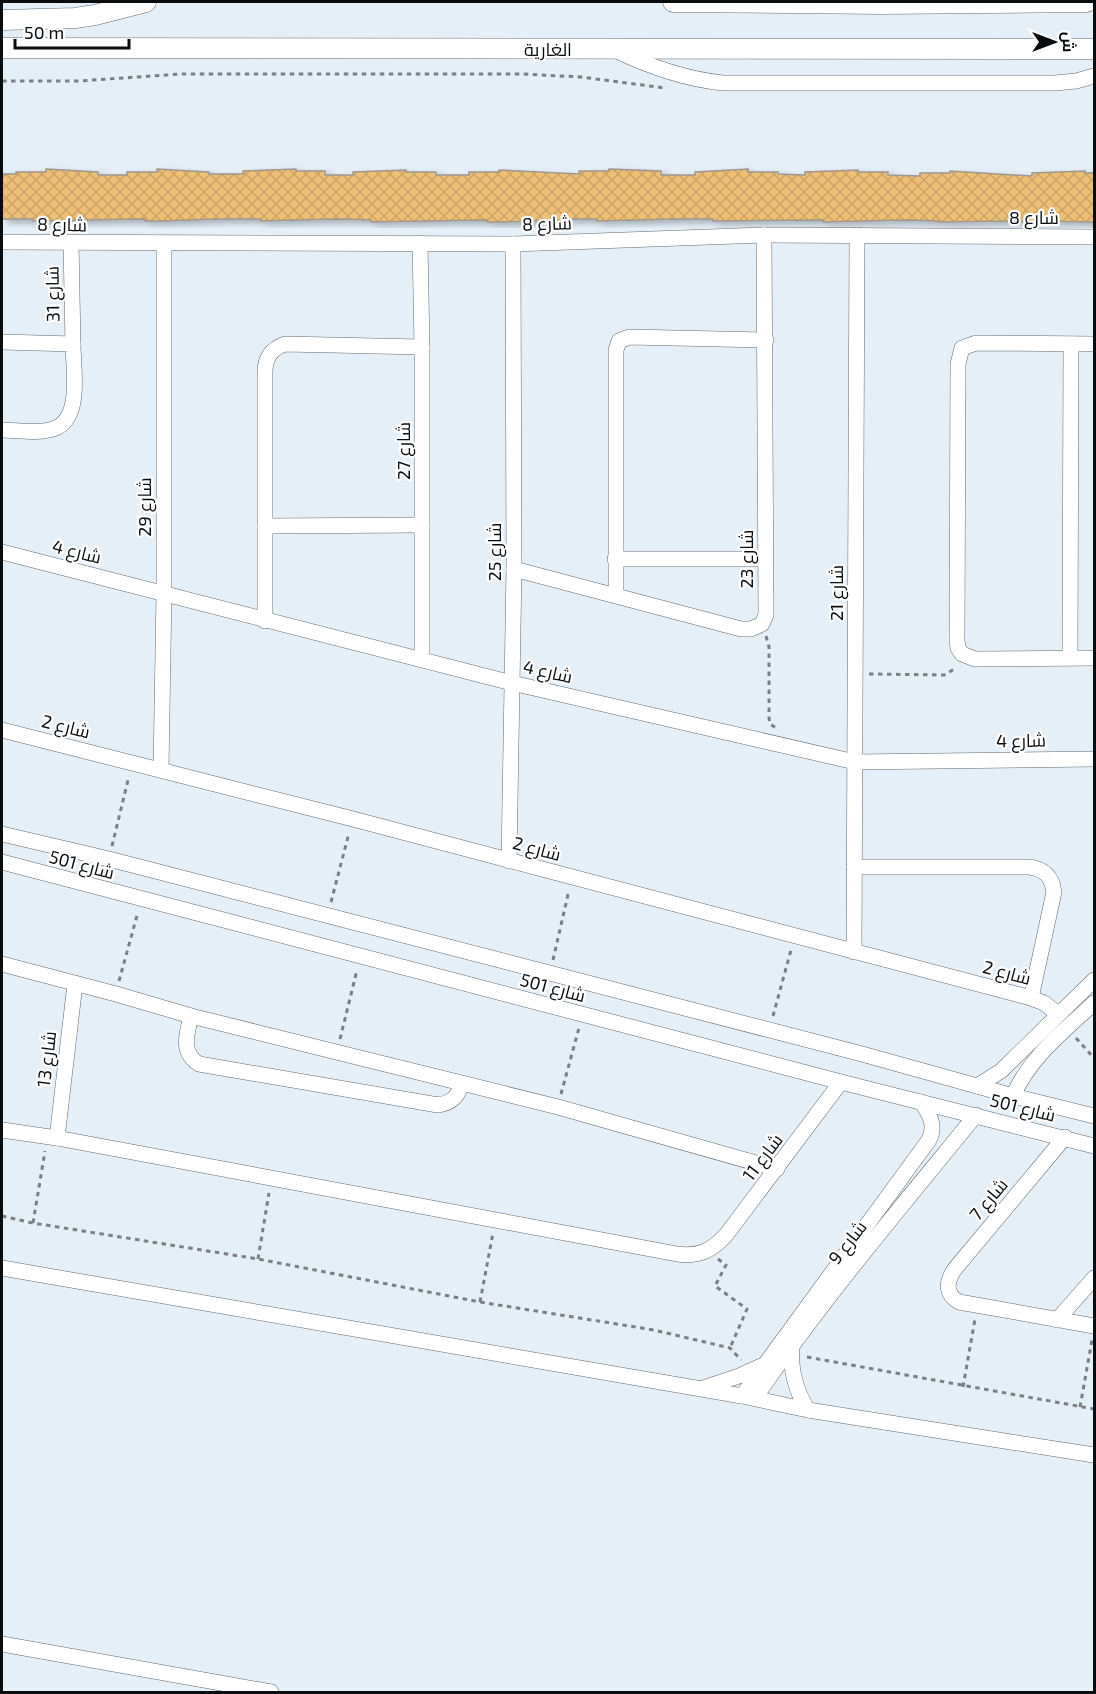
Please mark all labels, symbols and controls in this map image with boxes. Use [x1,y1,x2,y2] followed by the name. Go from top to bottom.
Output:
[15,12,129,50] scale bar
[1024,12,1084,72] north arrow
[24,21,64,43] text: 50 m
[1059,32,1079,52] text: ش
[524,38,572,61] street label: الغارية
[1009,206,1059,230] street label: شارع 8
[522,211,572,237] street label: شارع 8
[37,213,87,237] street label: شارع 8
[41,266,65,322] street label: شارع 31
[392,422,416,480] street label: شارع 27
[133,477,157,537] street label: شارع 29
[483,523,507,581] street label: شارع 25
[735,529,759,589] street label: شارع 23
[50,534,104,570] street label: شارع 4
[825,565,849,621] street label: شارع 21
[521,655,575,689] street label: شارع 4
[39,709,92,745] street label: شارع 2
[996,729,1046,753] street label: شارع 4
[510,831,564,867] street label: شارع 2
[46,845,117,885] street label: شارع 501
[980,955,1034,991] street label: شارع 2
[517,968,588,1008] street label: شارع 501
[32,1030,62,1088] street label: شارع 13
[988,1088,1058,1128] street label: شارع 501
[737,1129,788,1186] street label: شارع 11
[964,1174,1013,1226] street label: شارع 7
[823,1216,872,1269] street label: شارع 9

